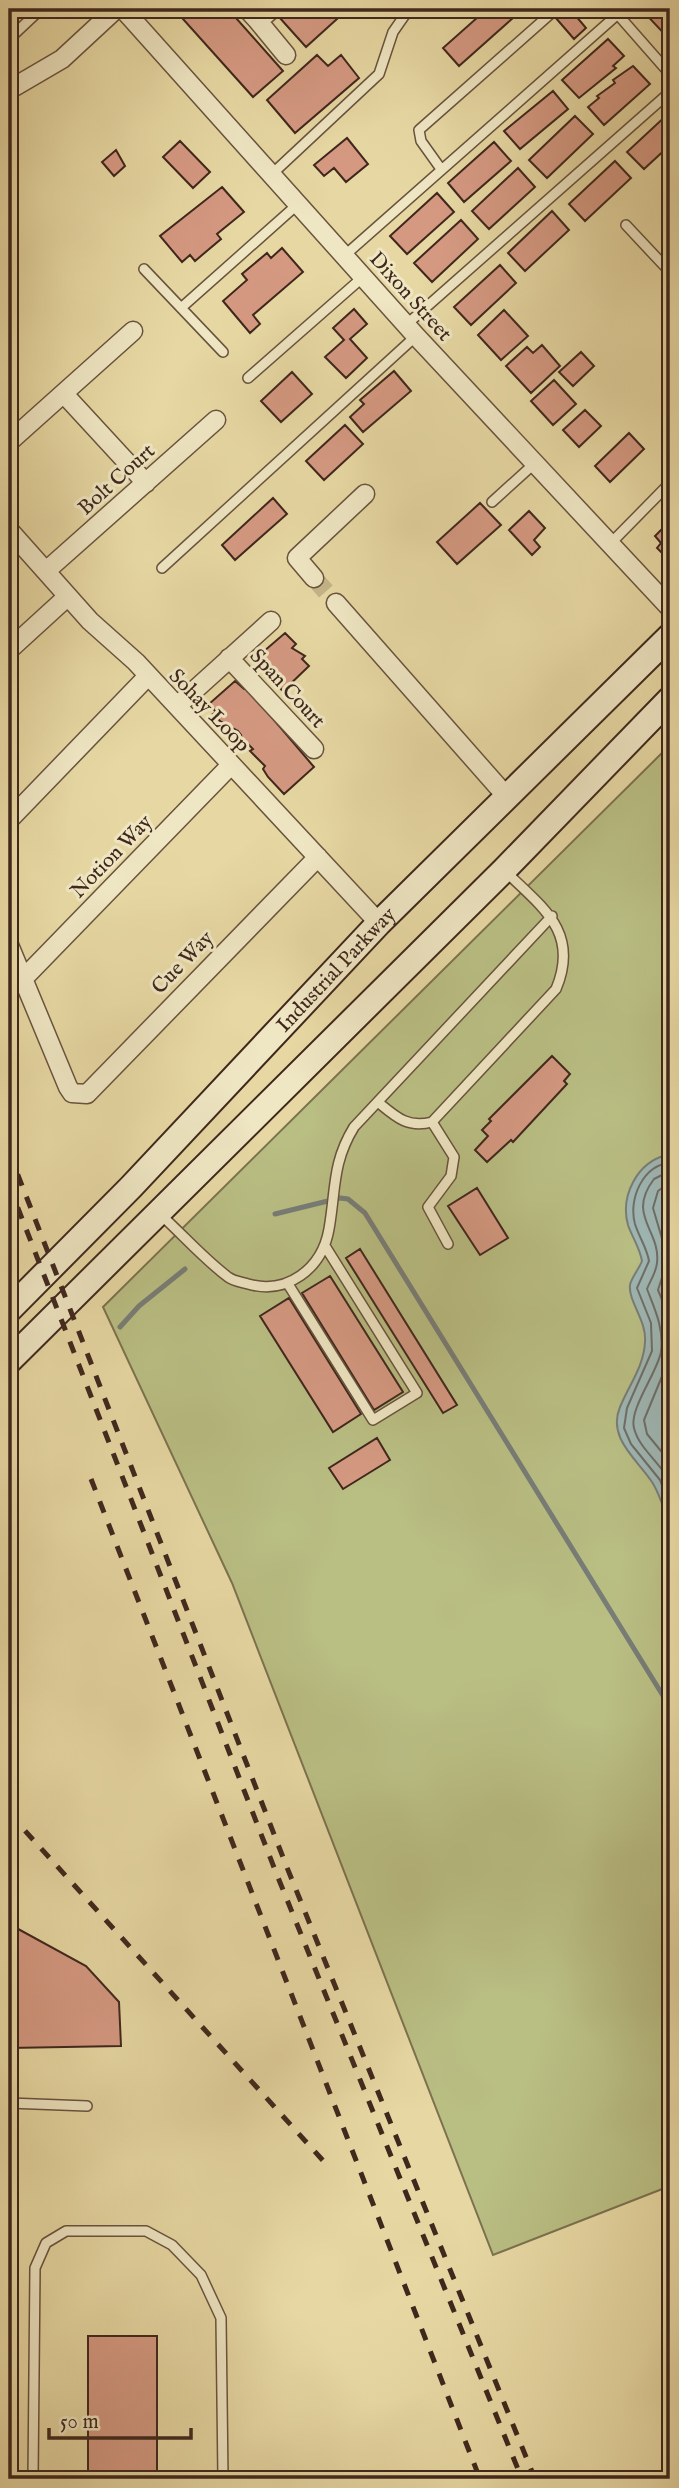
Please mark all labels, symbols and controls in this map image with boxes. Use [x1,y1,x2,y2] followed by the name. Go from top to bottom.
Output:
[363,246,457,348] street label: Dixon Street
[73,438,161,522] street label: Bolt Court
[243,644,331,734] street label: Span Court
[162,663,255,759] street label: Sohay Loop
[65,809,159,905] street label: Notion Way
[271,901,403,1039] street label: Industrial Parkway
[146,925,220,1000] street label: Cue Way
[49,2397,191,2441] scale bar
[60,2409,99,2436] text: 50 m

